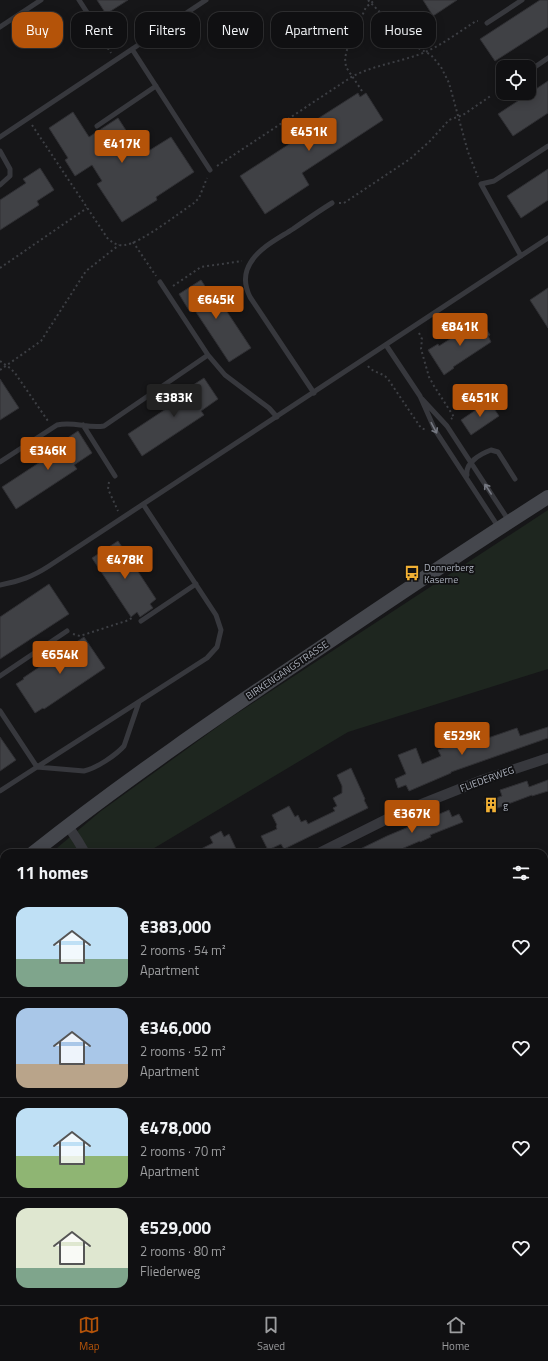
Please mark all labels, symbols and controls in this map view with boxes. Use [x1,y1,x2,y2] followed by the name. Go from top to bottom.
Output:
[12,12,63,48] chip: Buy
[71,12,127,48] chip: Rent
[135,12,200,48] chip: Filters
[208,12,263,48] chip: New
[271,12,363,48] chip: Apartment
[371,12,436,48] chip: House
[496,60,536,100] map controls
[496,60,536,100] button: locate
[281,118,337,152] pin: €451K
[291,121,327,141] text: €451K
[94,130,150,164] pin: €417K
[104,133,140,153] text: €417K
[188,286,244,320] pin: €645K
[198,289,234,309] text: €645K
[432,313,488,347] pin: €841K
[442,316,478,336] text: €841K
[146,384,202,418] pin: €383K
[452,384,508,418] pin: €451K
[156,387,192,407] text: €383K
[462,387,498,407] text: €451K
[431,421,439,433] one-way arrow
[20,437,76,471] pin: €346K
[30,440,66,460] text: €346K
[484,483,492,495] one-way arrow
[97,546,153,580] pin: €478K
[107,549,143,569] text: €478K
[424,560,474,587] place label: Donnerberg Kaserne
[403,564,421,582] bus stop icon: Donnerberg Kaserne
[243,636,332,703] street label: BIRKENGANGSTRASSE
[32,641,88,675] pin: €654K
[42,644,78,664] text: €654K
[434,722,490,756] pin: €529K
[444,725,480,745] text: €529K
[458,762,516,796] street label: FLIEDERWEG
[482,796,500,814] building icon: g
[503,798,508,813] place label: g
[384,800,440,834] pin: €367K
[394,803,430,823] text: €367K
[16,860,88,886] text: 11 homes
[510,862,532,884] icon: filters
[140,914,211,940] text: €383,000
[48,923,96,971] icon: home
[510,936,532,958] icon: heart
[140,940,226,960] text: 2 rooms · 54 m²
[140,960,199,980] text: Apartment
[140,1015,211,1041] text: €346,000
[48,1024,96,1072] icon: home
[510,1037,532,1059] icon: heart
[140,1041,226,1061] text: 2 rooms · 52 m²
[140,1061,199,1081] text: Apartment
[140,1115,211,1141] text: €478,000
[48,1124,96,1172] icon: home
[510,1137,532,1159] icon: heart
[140,1141,226,1161] text: 2 rooms · 70 m²
[140,1161,199,1181] text: Apartment
[140,1215,211,1241] text: €529,000
[48,1224,96,1272] icon: home
[510,1237,532,1259] icon: heart
[140,1241,226,1261] text: 2 rooms · 80 m²
[140,1261,200,1281] text: Fliederweg
[78,1314,100,1354] tab: Map
[257,1314,285,1354] tab: Saved
[442,1314,470,1354] tab: Home

